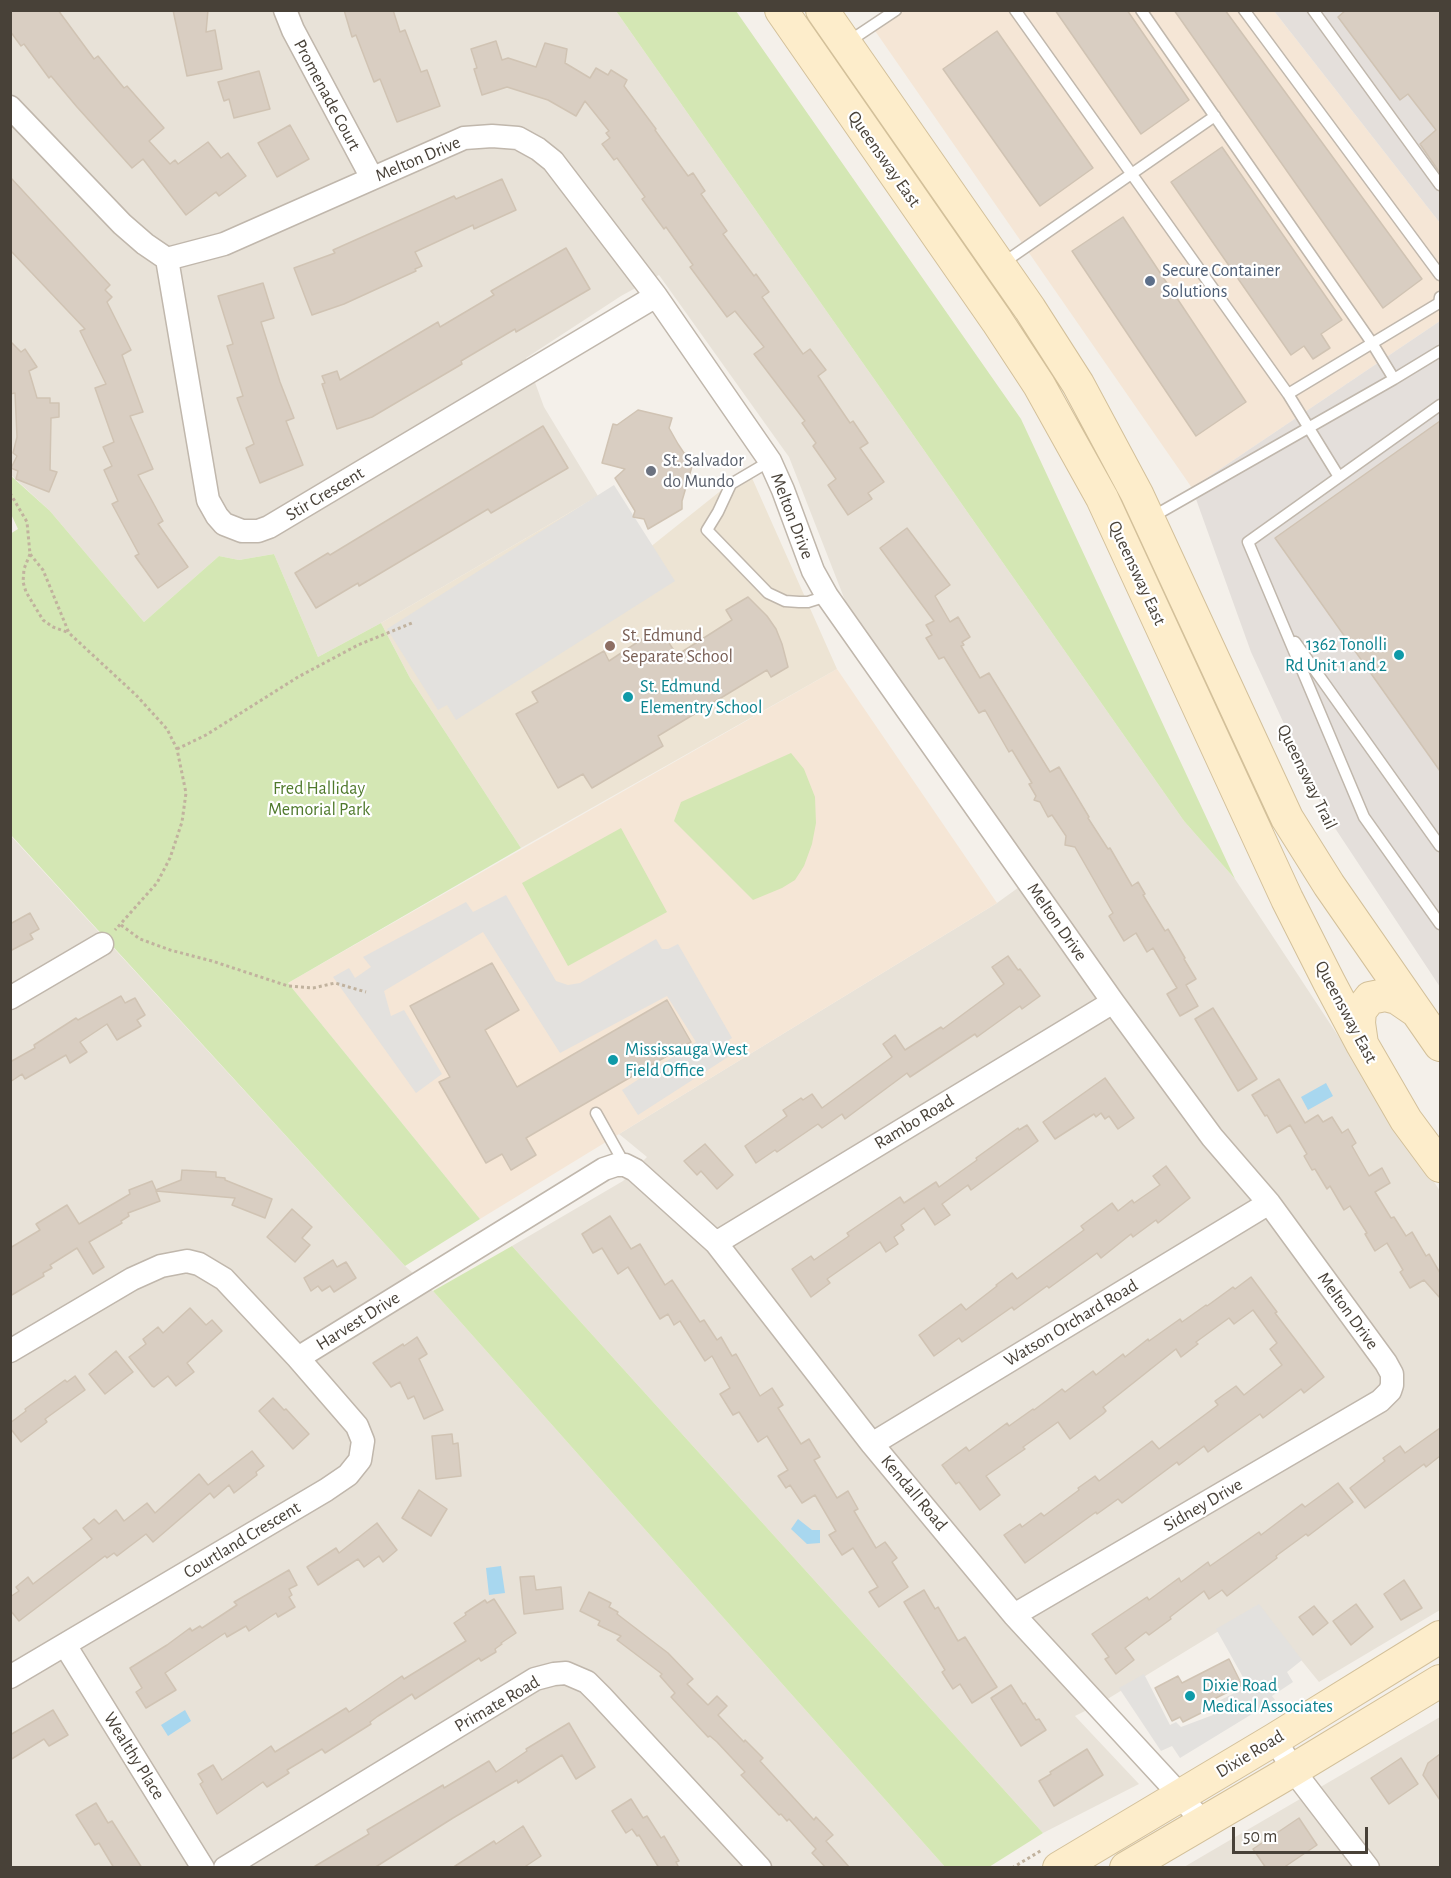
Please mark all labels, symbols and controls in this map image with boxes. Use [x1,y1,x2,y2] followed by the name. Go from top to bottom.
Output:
[289,36,365,154] street label: Promenade Court
[843,107,925,211] street label: Queensway East
[372,131,464,187] street label: Melton Drive
[1162,260,1280,302] place label: Secure Container Solutions
[1143,274,1157,288] marker: Secure Container Solutions
[663,450,744,492] place label: St. Salvador do Mundo
[282,462,368,526] street label: Stir Crescent
[644,464,658,478] marker: St. Salvador do Mundo
[766,470,818,562] street label: Melton Drive
[1103,517,1171,629] street label: Queensway East
[622,625,733,668] place label: St. Edmund Separate School
[1285,634,1387,676] place label: 1362 Tonolli Rd Unit 1 and 2
[603,639,617,653] marker: St. Edmund Separate School
[1392,648,1406,662] marker: 1362 Tonolli Rd Unit 1 and 2
[640,676,762,718] place label: St. Edmund Elementry School
[621,690,635,704] marker: St. Edmund Elementry School
[1272,721,1342,833] street label: Queensway Trail
[268,778,370,820] park label: Fred Halliday Memorial Park
[1022,879,1092,965] street label: Melton Drive
[1310,957,1382,1067] street label: Queensway East
[625,1039,748,1082] place label: Mississauga West Field Office
[606,1053,620,1067] marker: Mississauga West Field Office
[870,1090,958,1154] street label: Rambo Road
[1313,1268,1383,1354] street label: Melton Drive
[1000,1275,1142,1371] street label: Watson Orchard Road
[312,1287,404,1355] street label: Harvest Drive
[876,1451,952,1535] street label: Kendall Road
[1160,1474,1246,1536] street label: Sidney Drive
[180,1497,304,1583] street label: Courtland Crescent
[451,1671,543,1737] street label: Primate Road
[1202,1675,1333,1718] place label: Dixie Road Medical Associates
[1183,1689,1197,1703] marker: Dixie Road Medical Associates
[99,1708,169,1804] street label: Wealthy Place
[1212,1725,1288,1783] street label: Dixie Road
[1235,1815,1372,1853] scale bar
[1243,1828,1277,1846] text: 50 m

